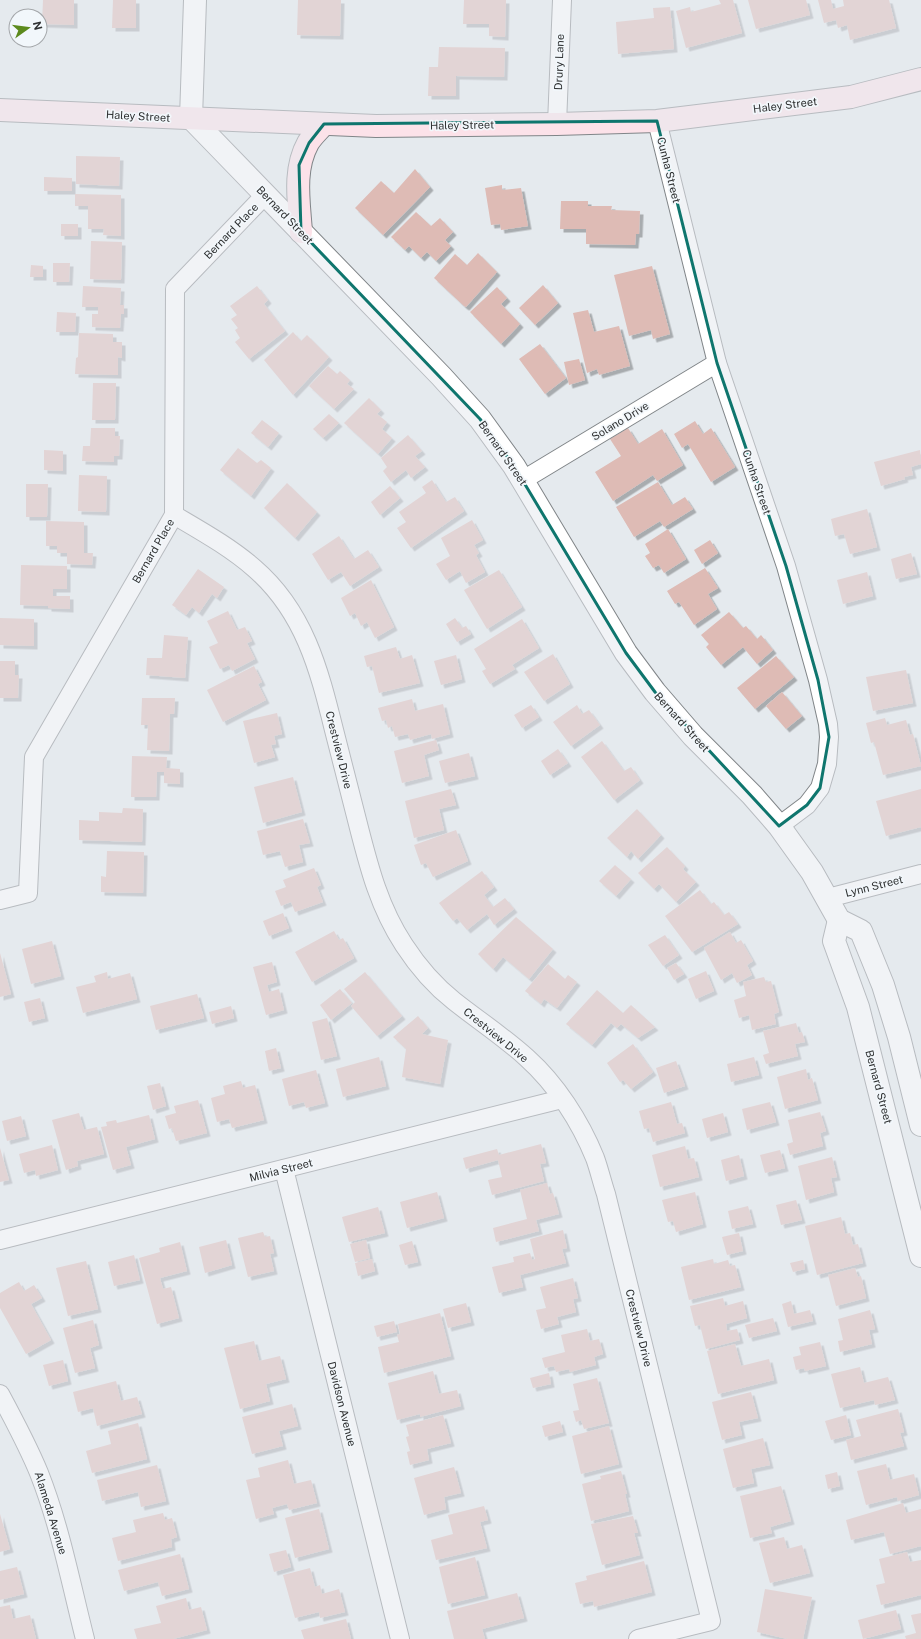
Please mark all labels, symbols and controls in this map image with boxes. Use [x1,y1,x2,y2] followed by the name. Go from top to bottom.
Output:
[8,8,48,48] north arrow
[31,20,45,31] text: N
[552,34,566,90] street label: Drury Lane
[752,95,818,115] street label: Haley Street
[106,108,170,124] street label: Haley Street
[430,118,494,132] street label: Haley Street
[655,136,683,204] street label: Cunha Street
[254,184,316,246] street label: Bernard Street
[202,201,260,261] street label: Bernard Place
[589,399,651,443] street label: Solano Drive
[476,418,530,488] street label: Bernard Street
[740,448,774,516] street label: Cunha Street
[130,517,176,585] street label: Bernard Place
[652,690,712,754] street label: Bernard Street
[324,710,354,790] street label: Crestview Drive
[844,873,904,899] street label: Lynn Street
[461,1005,531,1065] street label: Crestview Drive
[863,1049,895,1125] street label: Bernard Street
[248,1156,314,1184] street label: Milvia Street
[624,1288,654,1368] street label: Crestview Drive
[326,1360,358,1448] street label: Davidson Avenue
[33,1470,69,1556] street label: Alameda Avenue

